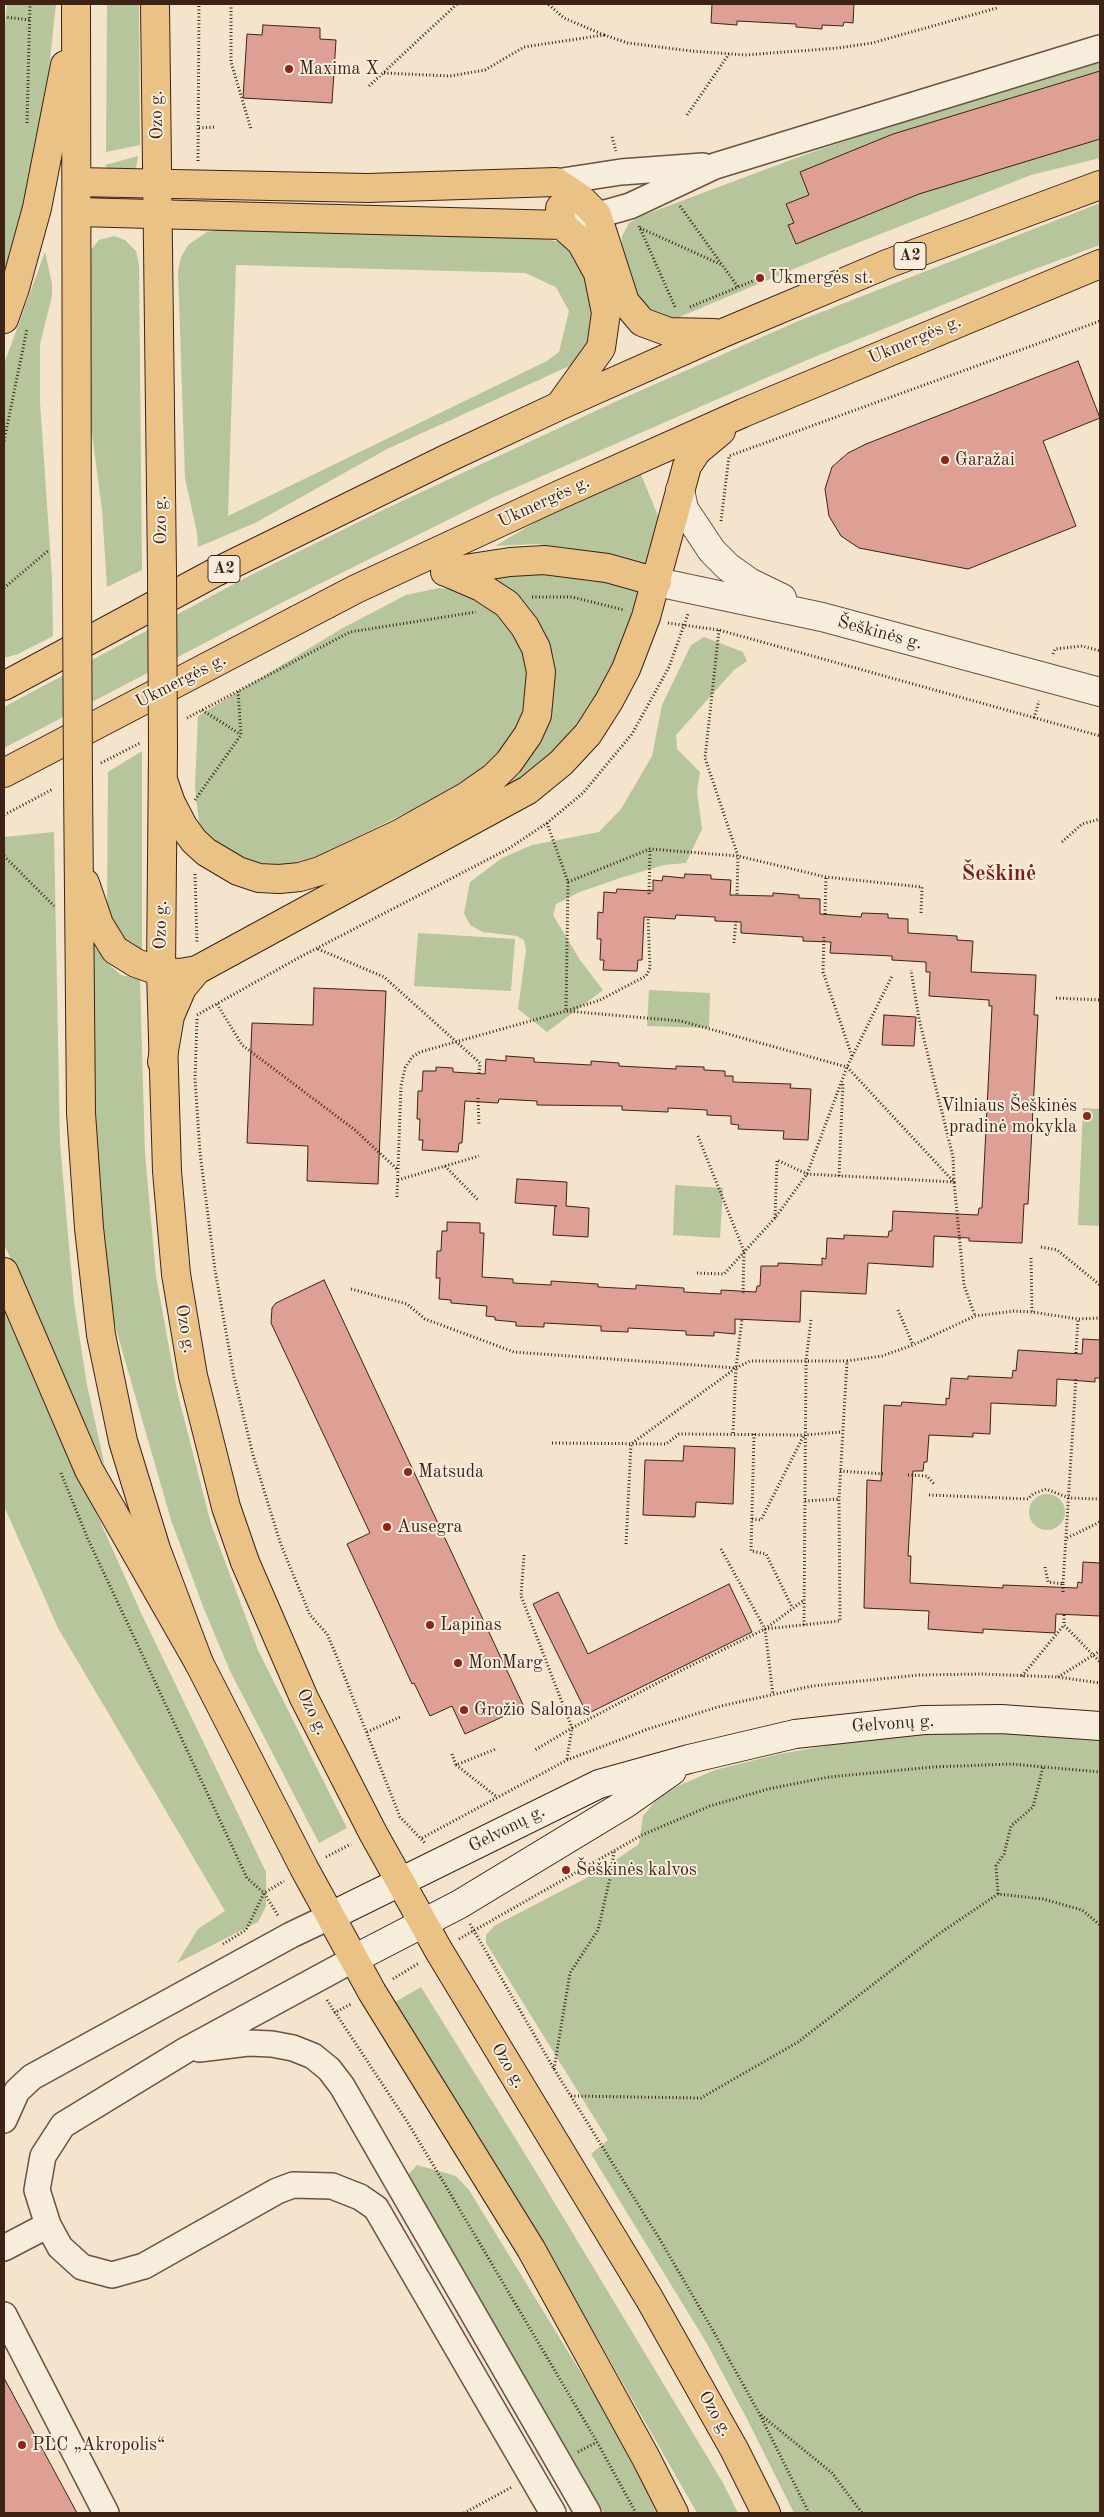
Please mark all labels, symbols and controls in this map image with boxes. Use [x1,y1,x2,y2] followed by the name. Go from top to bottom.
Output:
[299,58,379,80] place label: Maxima X
[283,63,295,75] marker: Maxima X
[146,90,168,140] street label: Ozo g.
[894,242,926,270] road number: A2
[770,267,873,289] place label: Ukmergės st.
[754,272,766,284] marker: Ukmergės st.
[865,311,965,369] street label: Ukmergės g.
[955,449,1015,471] place label: Garažai
[939,454,951,466] marker: Garažai
[495,471,593,533] street label: Ukmergės g.
[150,495,172,545] street label: Ozo g.
[208,556,240,582] road number: A2
[835,611,925,655] street label: Šeškinės g.
[132,649,230,713] street label: Ukmergės g.
[962,861,1036,887] district label: Šeškinė
[150,900,172,950] street label: Ozo g.
[941,1095,1077,1138] place label: Vilniaus Šeškinės pradinė mokykla
[1081,1110,1093,1122] marker: Vilniaus Šeškinės pradinė mokykla
[170,1303,200,1355] street label: Ozo g.
[418,1461,484,1483] place label: Matsuda
[402,1466,414,1478] marker: Matsuda
[397,1516,462,1538] place label: Ausegra
[381,1521,393,1533] marker: Ausegra
[440,1614,502,1636] place label: Lapinas
[424,1619,436,1631] marker: Lapinas
[468,1652,543,1674] place label: MonMarg
[452,1657,464,1669] marker: MonMarg
[291,1685,333,1739] street label: Ozo g.
[474,1699,590,1721] place label: Grožio Salonas
[458,1704,470,1716] marker: Grožio Salonas
[851,1710,935,1738] street label: Gelvonų g.
[465,1801,549,1857] street label: Gelvonų g.
[576,1859,697,1881] place label: Šeškinės kalvos
[560,1864,572,1876] marker: Šeškinės kalvos
[486,2039,530,2093] street label: Ozo g.
[693,2387,737,2441] street label: Ozo g.
[32,2434,165,2456] place label: PLC „Akropolis“
[16,2439,28,2451] marker: PLC „Akropolis“

